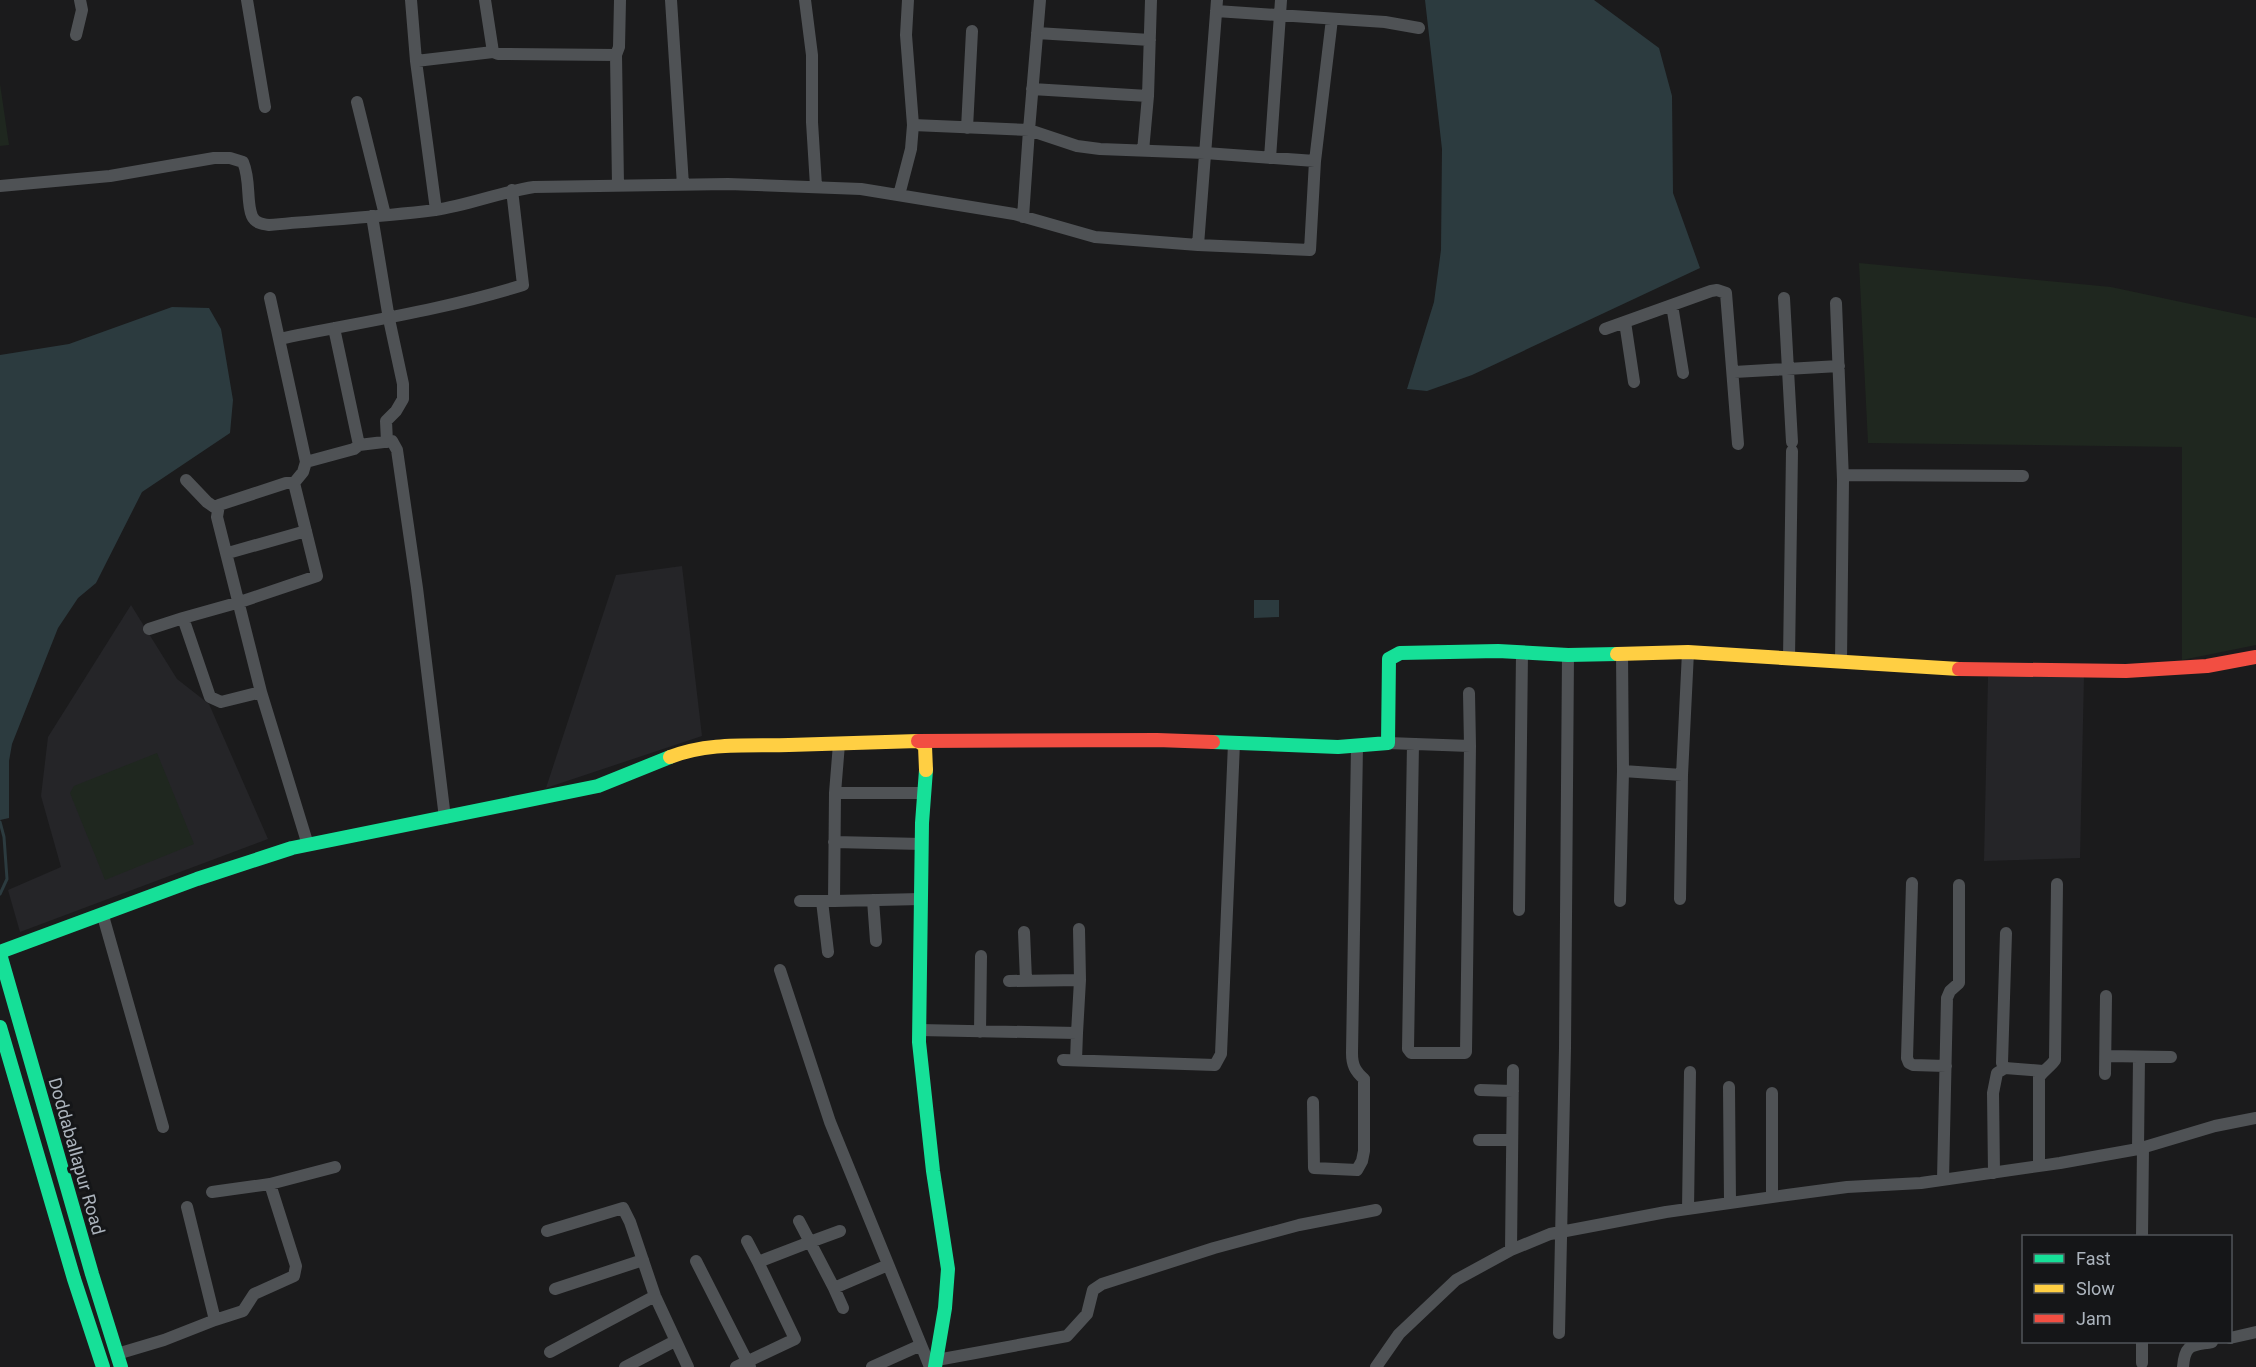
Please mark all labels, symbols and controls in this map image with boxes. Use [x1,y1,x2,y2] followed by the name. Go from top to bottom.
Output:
[45,1075,109,1237] street label: Doddaballapur Road
[2022,1235,2232,1343] legend
[2076,1248,2111,1269] text: Fast
[2076,1278,2115,1299] text: Slow
[2076,1308,2112,1329] text: Jam

